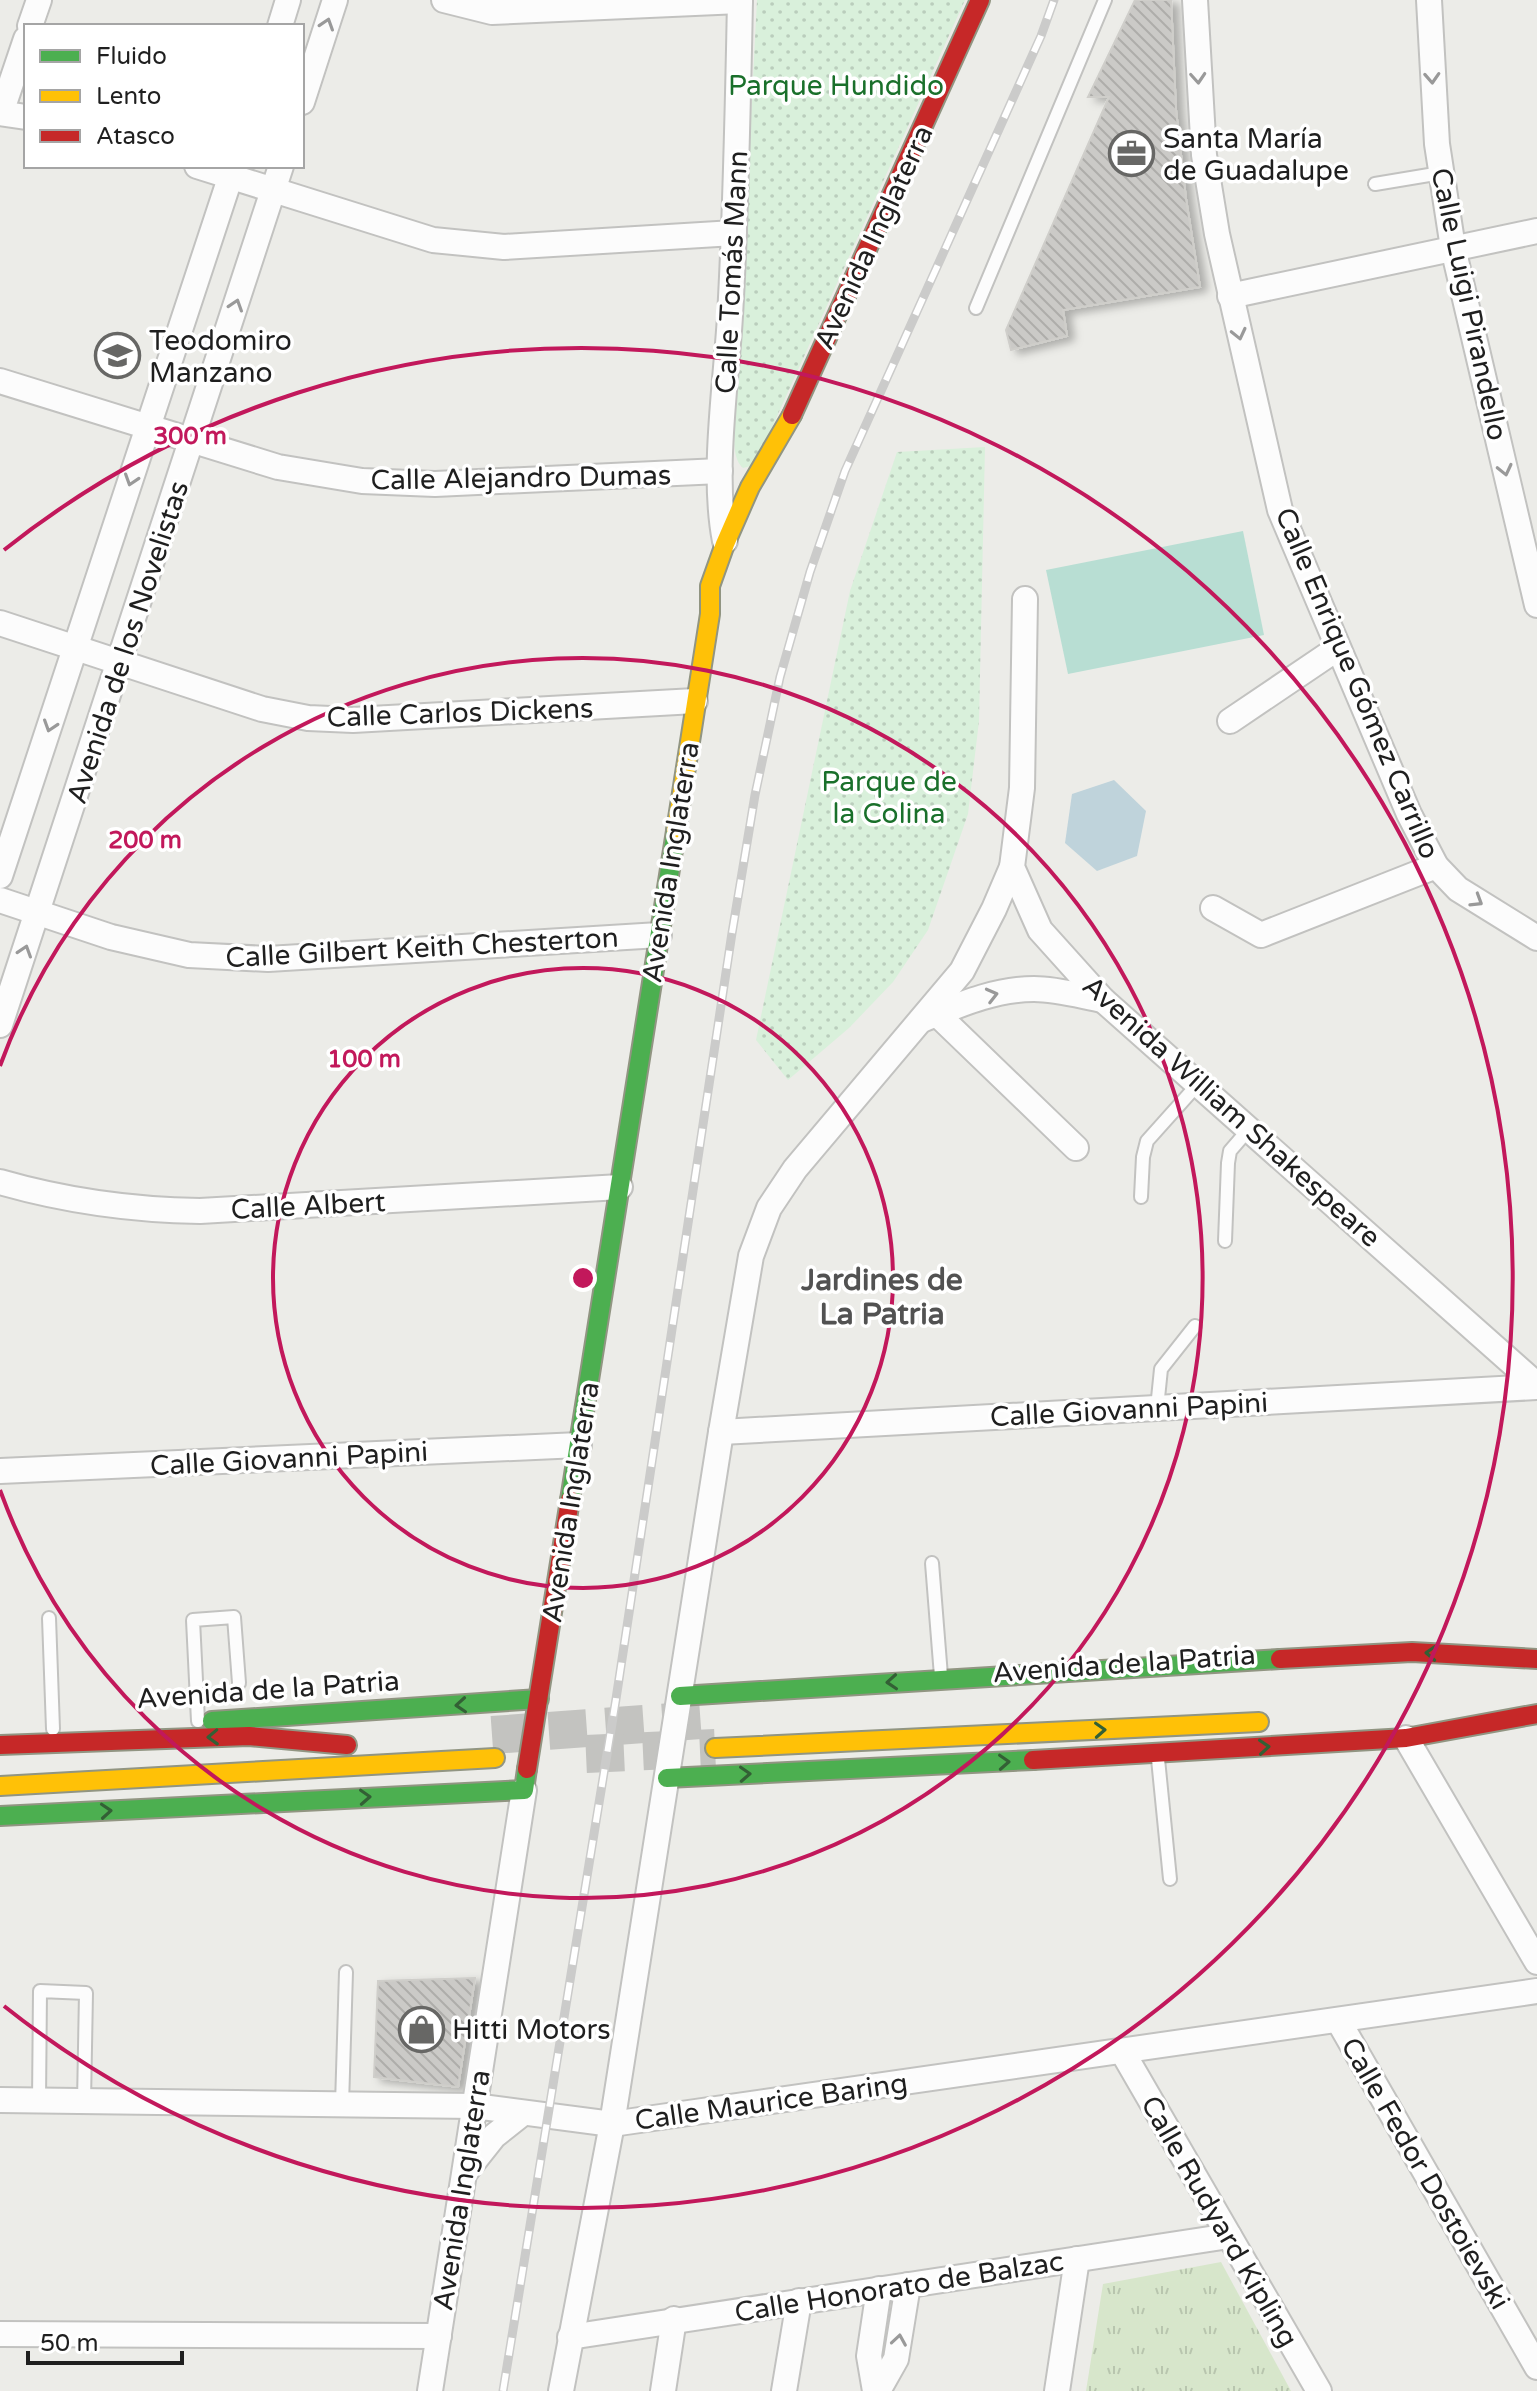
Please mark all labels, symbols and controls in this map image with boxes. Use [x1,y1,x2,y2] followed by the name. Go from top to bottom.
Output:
[318,18,334,32] one-way arrow
[24,24,304,168] legend
[96,42,167,71] text: Fluido
[728,69,944,103] park label: Parque Hundido
[1189,72,1206,85] one-way arrow
[1423,72,1440,85] one-way arrow
[96,82,161,111] text: Lento
[807,120,941,355] street label: Avenida Inglaterra
[96,122,175,151] text: Atasco
[1163,122,1349,188] place label: Santa María de Guadalupe
[1108,130,1156,178] office icon: Santa María de Guadalupe
[709,150,755,395] street label: Calle Tomás Mann
[1424,165,1515,444] street label: Calle Luigi Pirandello
[227,299,243,312] one-way arrow
[149,324,292,390] place label: Teodomiro Manzano
[1230,327,1247,341] one-way arrow
[94,332,142,380] school or university icon: Teodomiro Manzano
[153,422,227,451] text: 300 m
[370,458,672,498] street label: Calle Alejandro Dumas
[1496,463,1513,477] one-way arrow
[124,472,140,486] one-way arrow
[60,477,196,808] street label: Avenida de los Novelistas
[1268,503,1447,864] street label: Calle Enrique Gómez Carrillo
[326,691,594,735] street label: Calle Carlos Dickens
[43,719,59,733] one-way arrow
[635,739,707,985] street label: Avenida Inglaterra
[821,765,957,831] park label: Parque de la Colina
[108,826,182,855] text: 200 m
[1468,892,1483,907] one-way arrow
[225,921,619,975] street label: Calle Gilbert Keith Chesterton
[15,945,31,959] one-way arrow
[1075,969,1387,1255] street label: Avenida William Shakespeare
[984,987,998,1004] one-way arrow
[327,1045,401,1074] text: 100 m
[230,1185,387,1227] street label: Calle Albert
[800,1262,963,1333] district label: Jardines de La Patria
[569,1264,597,1292] centre of rings
[535,1379,607,1625] street label: Avenida Inglaterra
[989,1386,1269,1434] street label: Calle Giovanni Papini
[149,1435,429,1483] street label: Calle Giovanni Papini
[991,1638,1257,1690] street label: Avenida de la Patria
[1424,1645,1437,1662] one-way arrow
[135,1664,401,1716] street label: Avenida de la Patria
[885,1673,898,1690] one-way arrow
[454,1696,467,1713] one-way arrow
[1094,1722,1107,1739] one-way arrow
[206,1728,219,1745] one-way arrow
[1258,1739,1271,1756] one-way arrow
[998,1754,1011,1771] one-way arrow
[739,1766,752,1783] one-way arrow
[359,1789,372,1806] one-way arrow
[100,1803,113,1820] one-way arrow
[397,2005,445,2053] shop icon: Hitti Motors
[452,2013,611,2047] place label: Hitti Motors
[1333,2032,1517,2315] street label: Calle Fedor Dostoievski
[633,2066,910,2138] street label: Calle Maurice Baring
[426,2067,498,2313] street label: Avenida Inglaterra
[1133,2090,1305,2353] street label: Calle Rudyard Kipling
[732,2244,1066,2330] street label: Calle Honorato de Balzac
[28,2315,182,2365] scale bar
[40,2329,98,2358] text: 50 m
[890,2333,907,2347] one-way arrow

